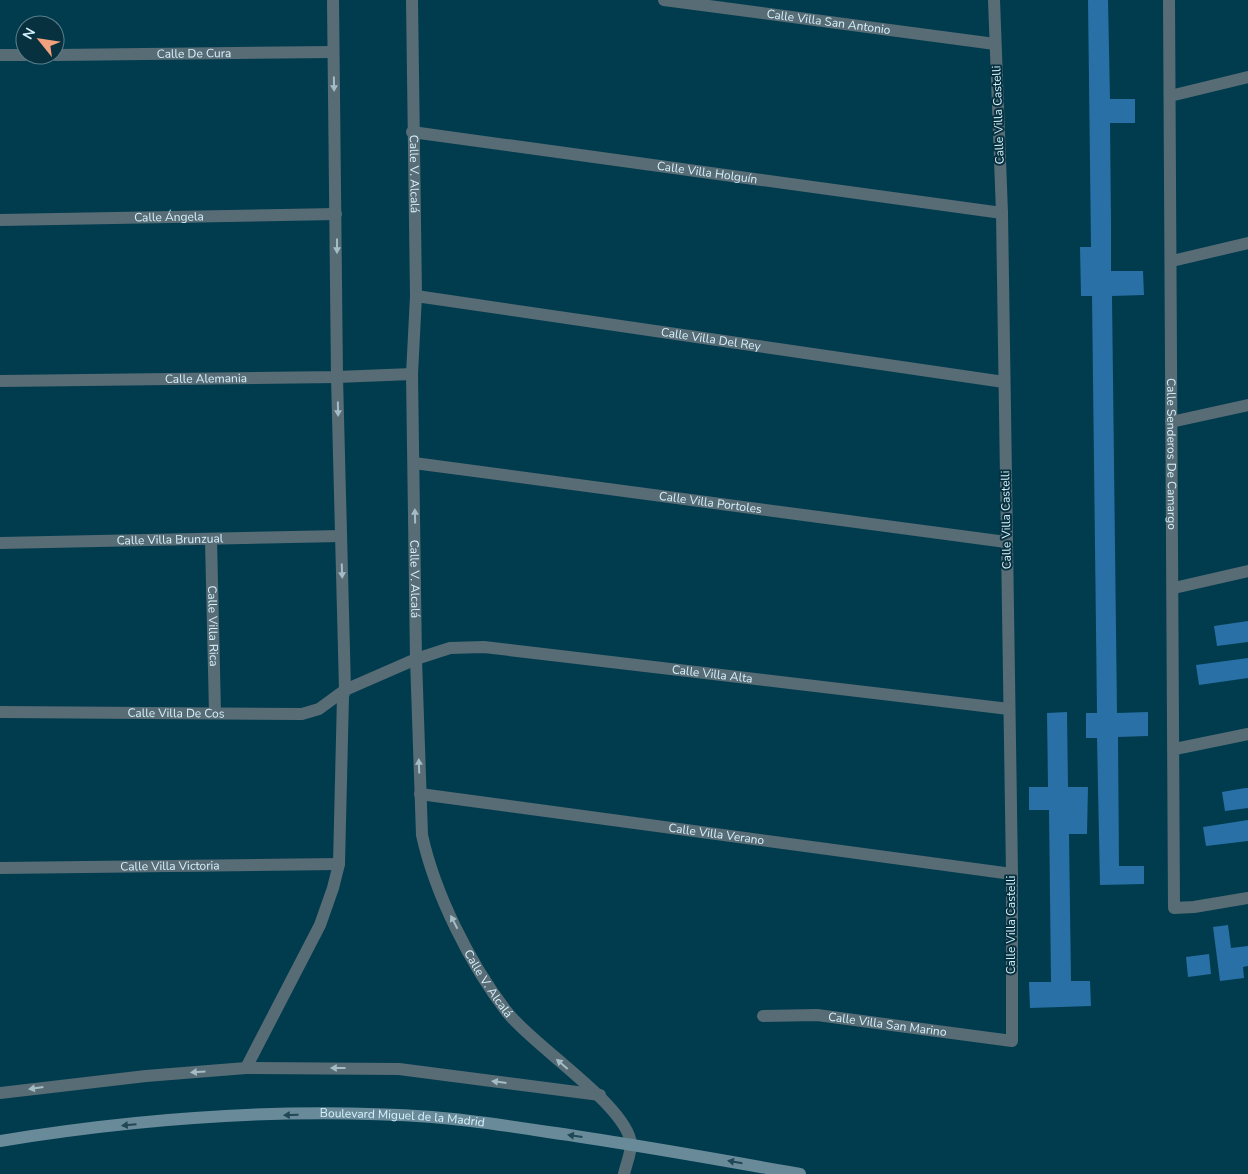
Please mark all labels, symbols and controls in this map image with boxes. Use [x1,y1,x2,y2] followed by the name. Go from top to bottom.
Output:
[766,6,892,38] street label: Calle Villa San Antonio
[15,15,65,65] north arrow
[18,24,40,43] text: N
[157,45,231,62] street label: Calle De Cura
[988,65,1008,165] street label: Calle Villa Castelli
[330,76,338,92] one-way arrow
[406,135,423,213] street label: Calle V. Alcalá
[656,158,758,187] street label: Calle Villa Holguín
[134,208,204,226] street label: Calle Ángela
[333,238,341,254] one-way arrow
[660,324,763,354] street label: Calle Villa Del Rey
[165,370,247,387] street label: Calle Alemania
[1163,378,1180,530] street label: Calle Senderos De Camargo
[334,401,342,417] one-way arrow
[997,471,1015,569] street label: Calle Villa Castelli
[658,488,763,517] street label: Calle Villa Portoles
[411,508,419,524] one-way arrow
[116,530,224,549] street label: Calle Villa Brunzual
[406,540,423,618] street label: Calle V. Alcalá
[338,563,346,579] one-way arrow
[204,585,222,667] street label: Calle Villa Rica
[671,661,754,687] street label: Calle Villa Alta
[127,705,225,721] street label: Calle Villa De Cos
[415,758,423,774] one-way arrow
[667,820,766,848] street label: Calle Villa Verano
[120,857,220,875] street label: Calle Villa Victoria
[1003,876,1019,974] street label: Calle Villa Castelli
[450,915,458,930] one-way arrow
[460,947,516,1021] street label: Calle V. Alcalá
[827,1009,948,1040] street label: Calle Villa San Marino
[555,1059,568,1070] one-way arrow
[329,1064,345,1072] one-way arrow
[189,1068,205,1076] one-way arrow
[491,1077,507,1085] one-way arrow
[28,1084,44,1092] one-way arrow
[320,1105,486,1131] street label: Boulevard Miguel de la Madrid
[283,1111,299,1119] one-way arrow
[121,1121,137,1129] one-way arrow
[566,1131,582,1139] one-way arrow
[727,1158,743,1166] one-way arrow

